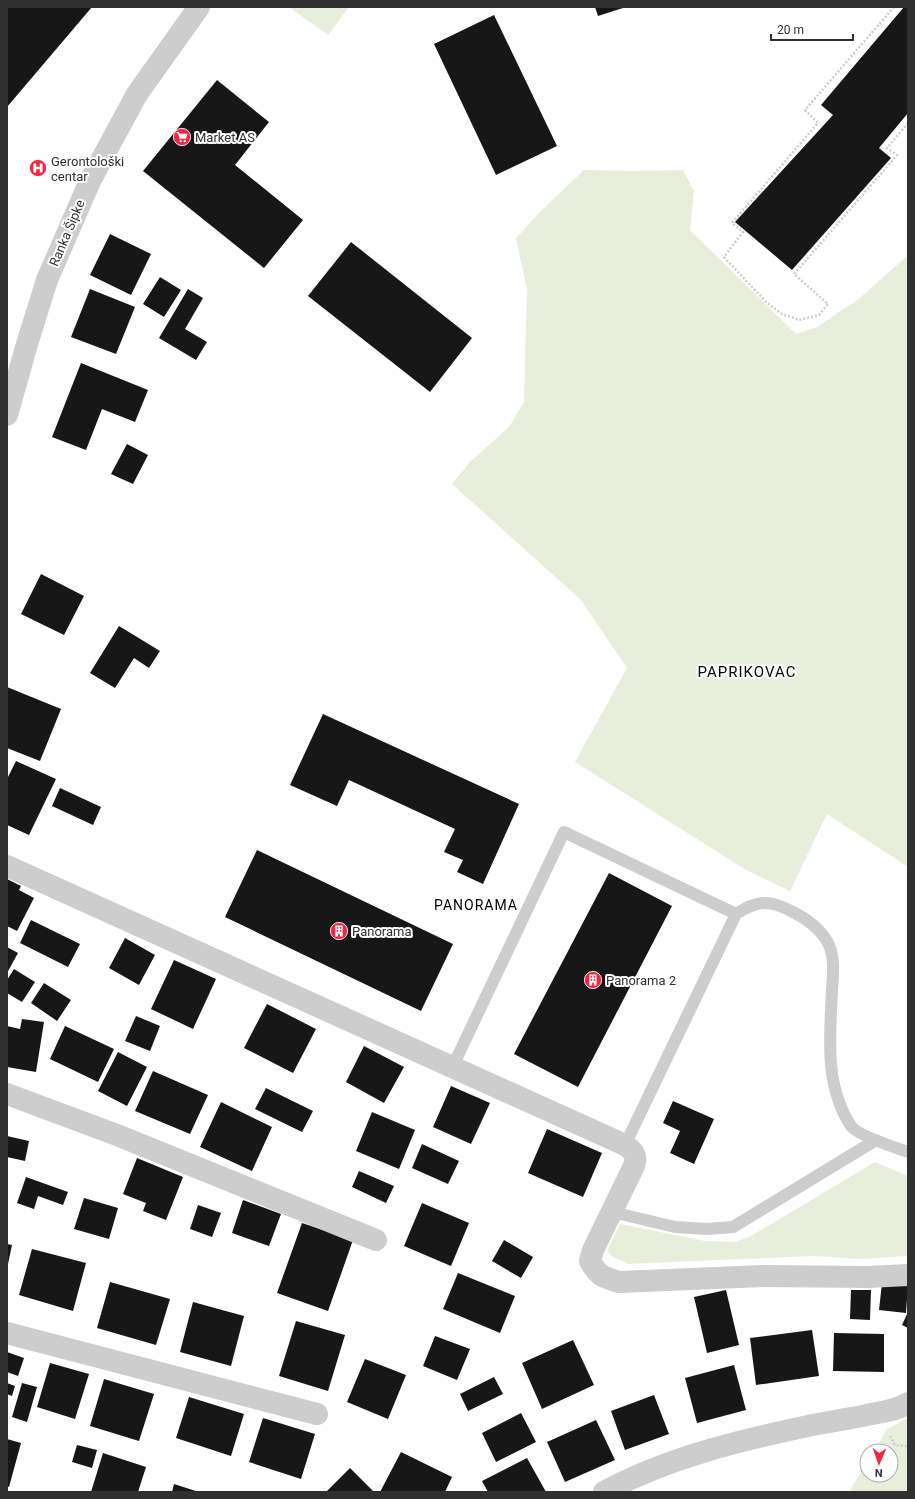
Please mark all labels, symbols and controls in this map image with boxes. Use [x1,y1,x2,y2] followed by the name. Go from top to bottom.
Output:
[771,16,853,42] scale bar
[777,23,804,37] text: 20 m
[172,127,192,147] supermarket icon: Market AS
[195,130,255,145] place label: Market AS
[51,154,124,184] place label: Gerontološki centar
[28,158,48,178] hospital icon: Gerontološki centar
[46,197,88,268] street label: Ranka Šipke
[698,663,796,681] district label: PAPRIKOVAC
[434,897,518,913] district label: PANORAMA
[329,921,349,941] building icon: Panorama
[352,924,412,939] place label: Panorama
[583,970,603,990] building icon: Panorama 2
[606,973,676,988] place label: Panorama 2
[859,1443,899,1483] north arrow
[874,1466,883,1479] text: N

